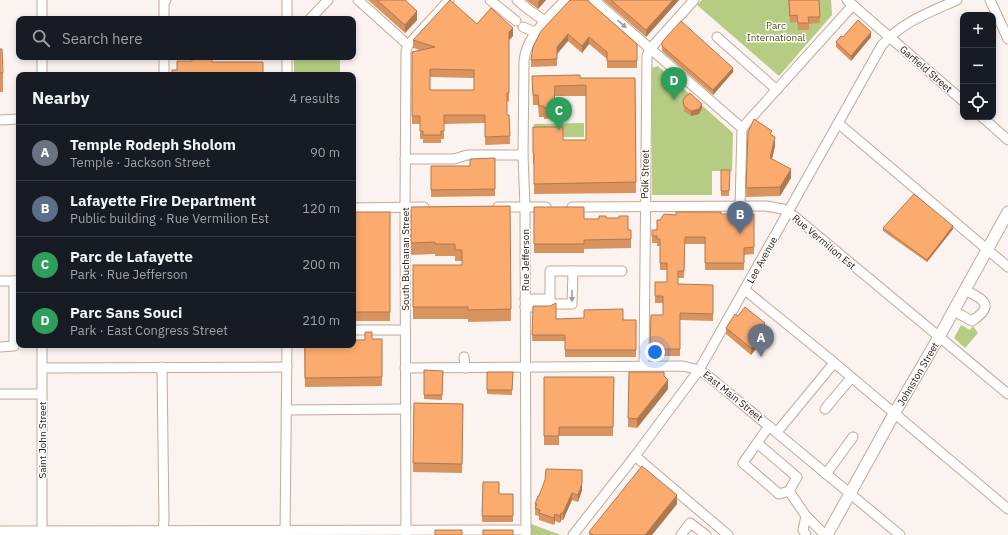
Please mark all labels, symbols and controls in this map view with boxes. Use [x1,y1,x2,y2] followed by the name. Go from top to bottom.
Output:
[960,12,996,120] map controls
[960,12,996,48] button: +
[16,16,356,60] search box
[747,19,806,44] park label: Parc International
[617,20,627,29] one-way arrow
[30,27,52,49] icon: search
[62,29,142,48] text: Search here
[897,43,955,96] street label: Garfield Street
[960,48,996,84] button: −
[661,67,687,100] pin: D
[960,84,996,120] button: locate
[32,87,90,109] text: Nearby
[289,90,340,107] text: 4 results
[546,97,572,130] pin: C
[70,135,236,154] text: Temple Rodeph Sholom
[41,144,49,161] text: A
[310,144,340,161] text: 90 m
[638,149,652,199] street label: Polk Street
[70,154,210,171] text: Temple · Jackson Street
[70,191,256,210] text: Lafayette Fire Department
[41,200,49,217] text: B
[302,200,340,217] text: 120 m
[727,201,753,234] pin: B
[399,207,412,311] street label: South Buchanan Street
[70,210,269,227] text: Public building · Rue Vermilion Est
[790,212,859,273] street label: Rue Vermilion Est
[519,229,532,291] street label: Rue Jefferson
[744,234,780,286] street label: Lee Avenue
[70,247,193,266] text: Parc de Lafayette
[41,256,49,273] text: C
[302,256,340,273] text: 200 m
[70,266,188,283] text: Park · Rue Jefferson
[569,290,576,302] one-way arrow
[70,303,182,322] text: Parc Sans Souci
[40,312,50,329] text: D
[302,312,340,329] text: 210 m
[70,322,228,339] text: Park · East Congress Street
[748,324,774,357] pin: A
[894,339,941,408] street label: Johnston Street
[645,342,665,362] your location
[700,368,766,424] street label: East Main Street
[36,401,49,479] street label: Saint John Street

